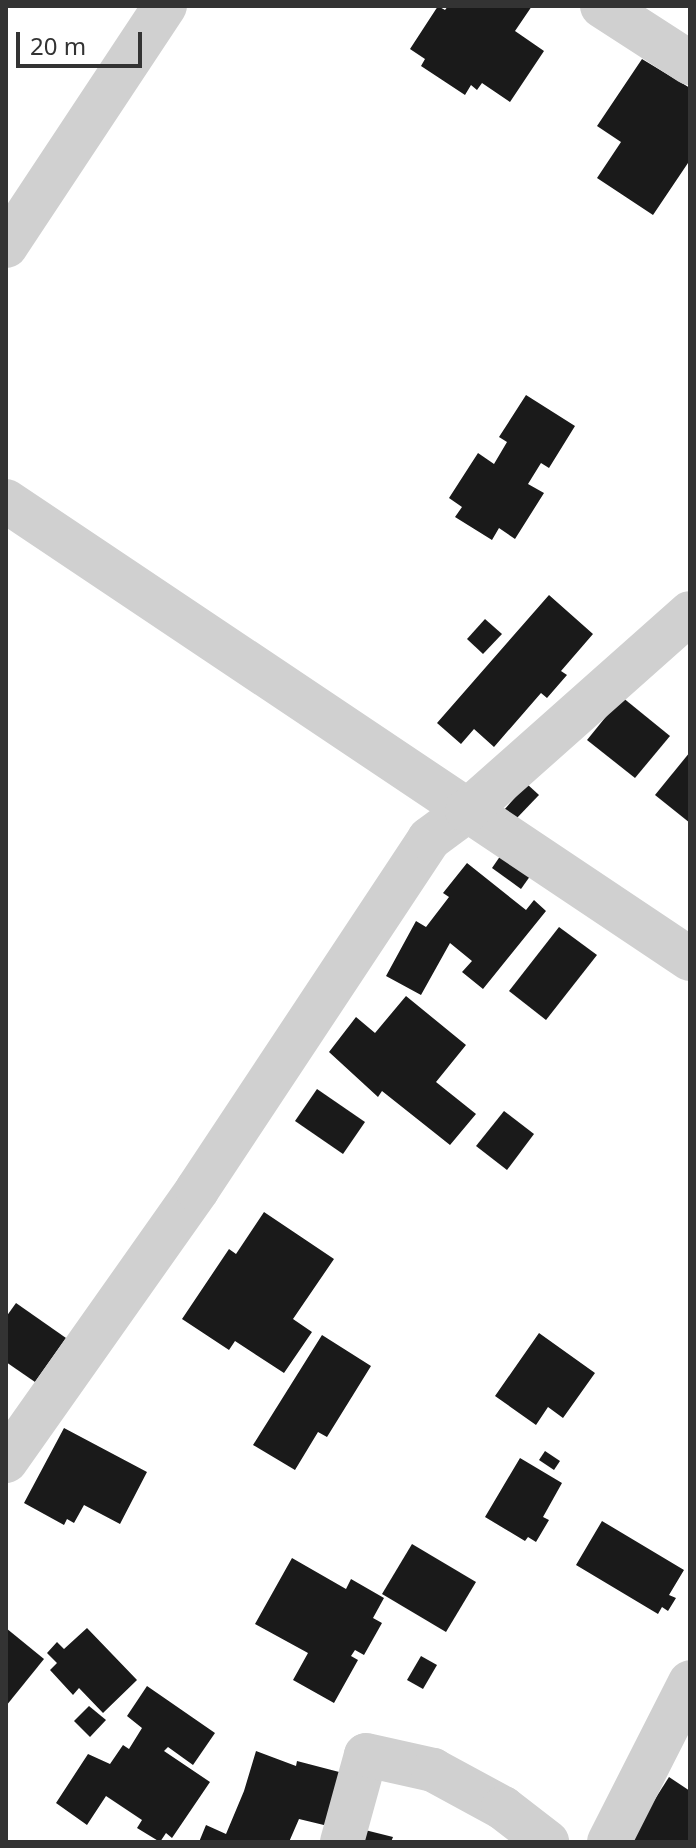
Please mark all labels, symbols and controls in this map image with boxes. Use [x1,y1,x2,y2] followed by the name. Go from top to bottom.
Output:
[20,16,146,66] scale bar
[30,29,86,62] text: 20 m

